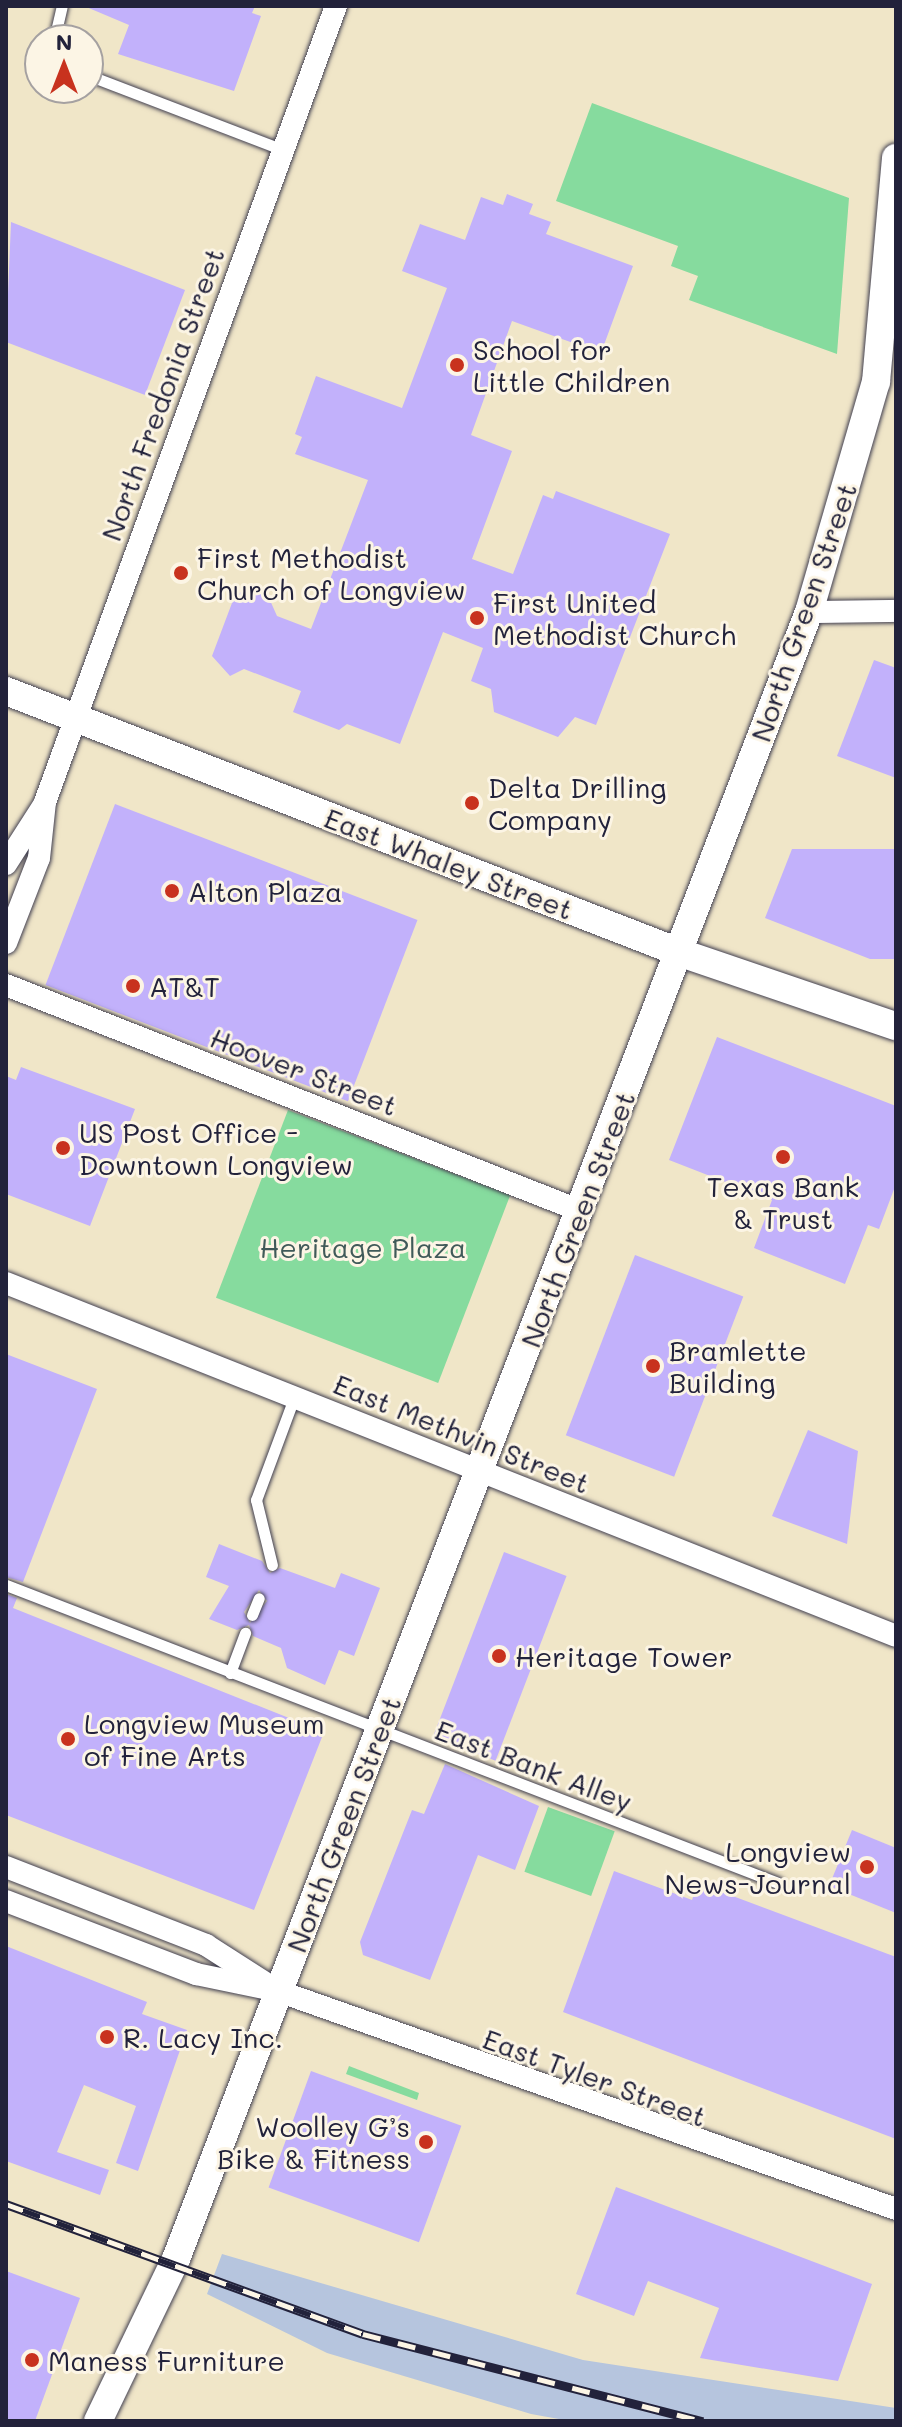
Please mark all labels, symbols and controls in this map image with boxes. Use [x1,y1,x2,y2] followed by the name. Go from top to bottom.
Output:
[24,24,104,104] north arrow
[56,27,72,56] text: N
[93,243,231,545] street label: North Fredonia Street
[473,332,670,398] place label: School for Little Children
[448,356,466,374] marker: School for Little Children
[743,478,863,746] street label: North Green Street
[197,540,465,606] place label: First Methodist Church of Longview
[172,564,190,582] marker: First Methodist Church of Longview
[493,585,736,651] place label: First United Methodist Church
[468,609,486,627] marker: First United Methodist Church
[488,770,667,836] place label: Delta Drilling Company
[463,794,481,812] marker: Delta Drilling Company
[320,800,578,926] street label: East Whaley Street
[188,874,342,908] place label: Alton Plaza
[163,882,181,900] marker: Alton Plaza
[149,969,220,1003] place label: AT&T
[124,977,142,995] marker: AT&T
[206,1020,402,1122] street label: Hoover Street
[513,1086,641,1352] street label: North Green Street
[79,1115,353,1181] place label: US Post Office - Downtown Longview
[54,1139,72,1157] marker: US Post Office - Downtown Longview
[774,1148,792,1166] marker: Texas Bank & Trust
[707,1169,859,1235] place label: Texas Bank & Trust
[260,1230,466,1264] park label: Heritage Plaza
[669,1333,807,1399] place label: Bramlette Building
[644,1357,662,1375] marker: Bramlette Building
[329,1366,595,1500] street label: East Methvin Street
[515,1639,733,1673] place label: Heritage Tower
[490,1647,508,1665] marker: Heritage Tower
[279,1691,407,1957] street label: North Green Street
[84,1706,325,1772] place label: Longview Museum of Fine Arts
[431,1712,637,1818] street label: East Bank Alley
[59,1730,77,1748] marker: Longview Museum of Fine Arts
[665,1834,851,1900] place label: Longview News-Journal
[858,1858,876,1876] marker: Longview News-Journal
[123,2020,283,2054] place label: R. Lacy Inc.
[479,2021,711,2133] street label: East Tyler Street
[98,2028,116,2046] marker: R. Lacy Inc.
[217,2109,410,2175] place label: Woolley G’s Bike & Fitness
[417,2133,435,2151] marker: Woolley G’s Bike & Fitness
[48,2343,285,2377] place label: Maness Furniture
[23,2351,41,2369] marker: Maness Furniture

